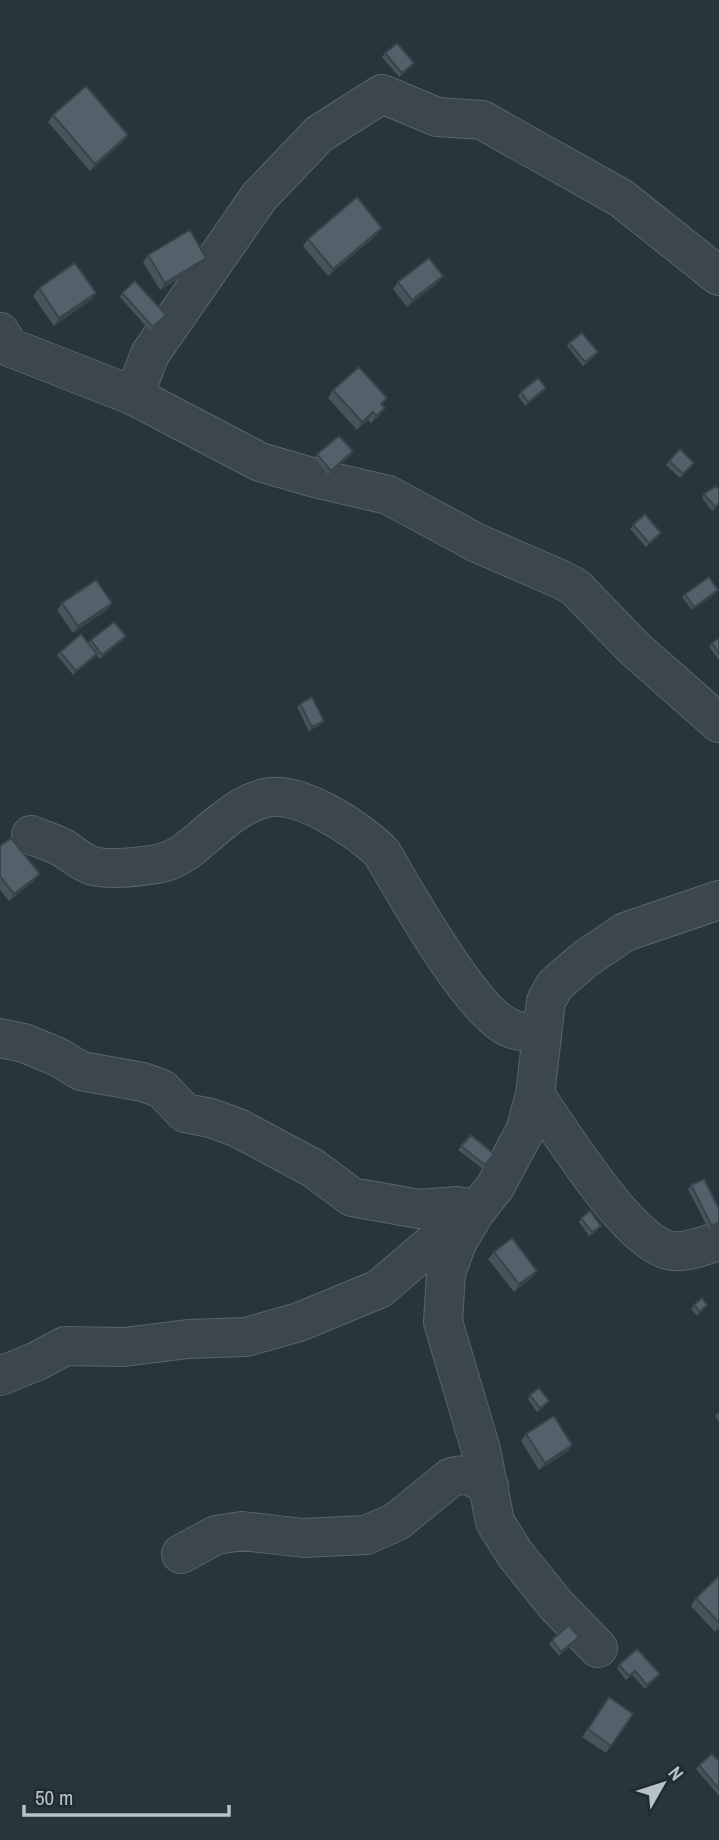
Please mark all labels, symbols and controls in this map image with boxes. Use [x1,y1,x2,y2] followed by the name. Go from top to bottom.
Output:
[628,1749,698,1819] north arrow
[663,1761,690,1786] text: N
[24,1773,229,1817] scale bar
[35,1783,73,1812] text: 50 m

